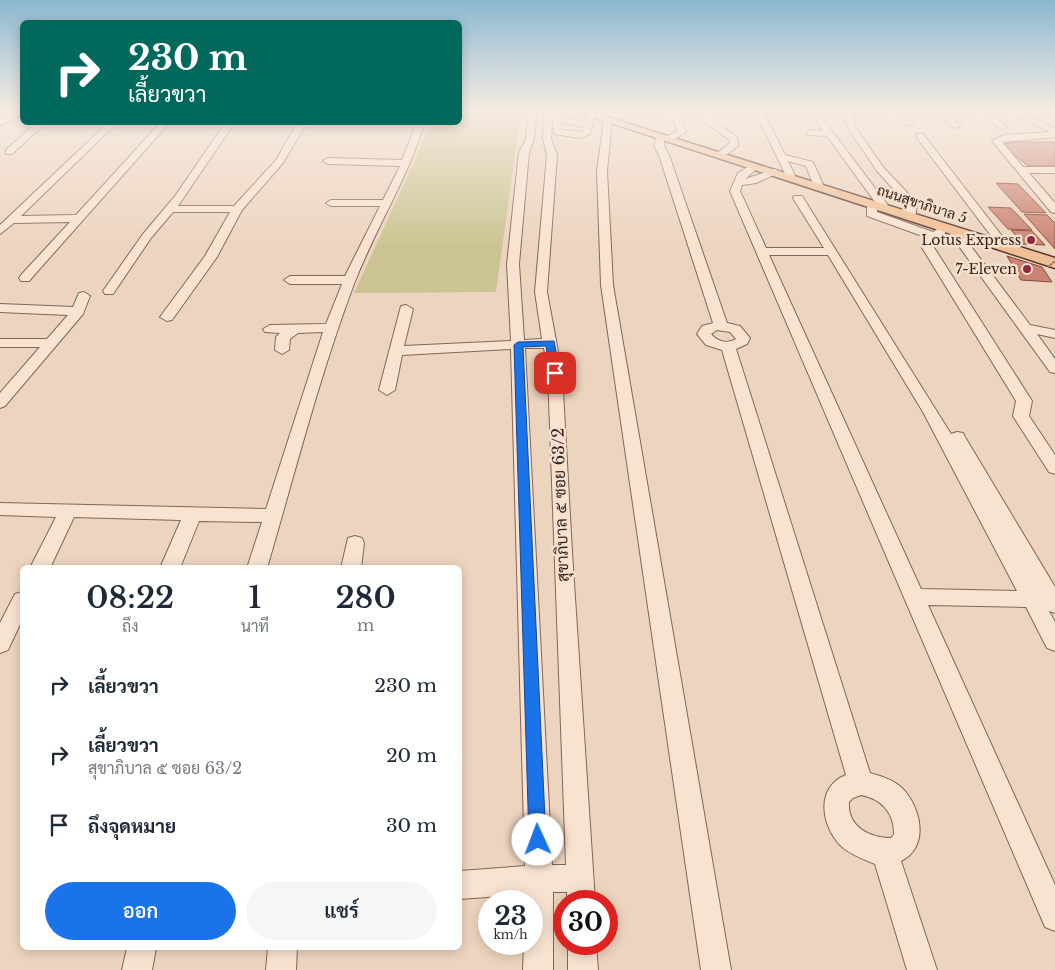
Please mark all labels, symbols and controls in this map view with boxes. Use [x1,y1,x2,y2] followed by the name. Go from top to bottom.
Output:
[128,36,248,79] text: 230 m
[45,40,110,105] icon: right
[128,81,206,108] text: เลี้ยวขวา
[874,181,969,228] street label: ถนนสุขาภิบาล 5
[921,231,1021,249] place label: Lotus Express
[1025,234,1037,246] marker: Lotus Express
[955,260,1017,278] place label: 7-Eleven
[1021,263,1033,275] marker: 7-Eleven
[534,352,576,394] pin
[541,359,569,387] icon: arrive
[547,428,575,582] street label: สุขาภิบาล ๕ ซอย 63/2
[86,579,174,616] text: 08:22
[248,579,261,616] text: 1
[335,579,396,616] text: 280
[357,615,374,635] text: m
[122,616,139,636] text: ถึง
[241,616,269,636] text: นาที
[45,671,73,699] icon: right
[374,674,437,697] text: 230 m
[88,675,159,698] text: เลี้ยวขวา
[88,734,159,757] text: เลี้ยวขวา
[45,741,73,769] icon: right
[386,744,437,767] text: 20 m
[88,758,242,778] text: สุขาภิบาล ๕ ซอย 63/2
[45,811,73,839] icon: arrive
[511,813,563,865] position arrow
[386,814,437,837] text: 30 m
[88,815,176,838] text: ถึงจุดหมาย
[45,882,236,940] button: ออก
[246,882,437,940] button: แชร์
[553,890,618,955] speed limit sign: 30
[494,901,527,932] text: 23
[493,927,528,942] text: km/h

